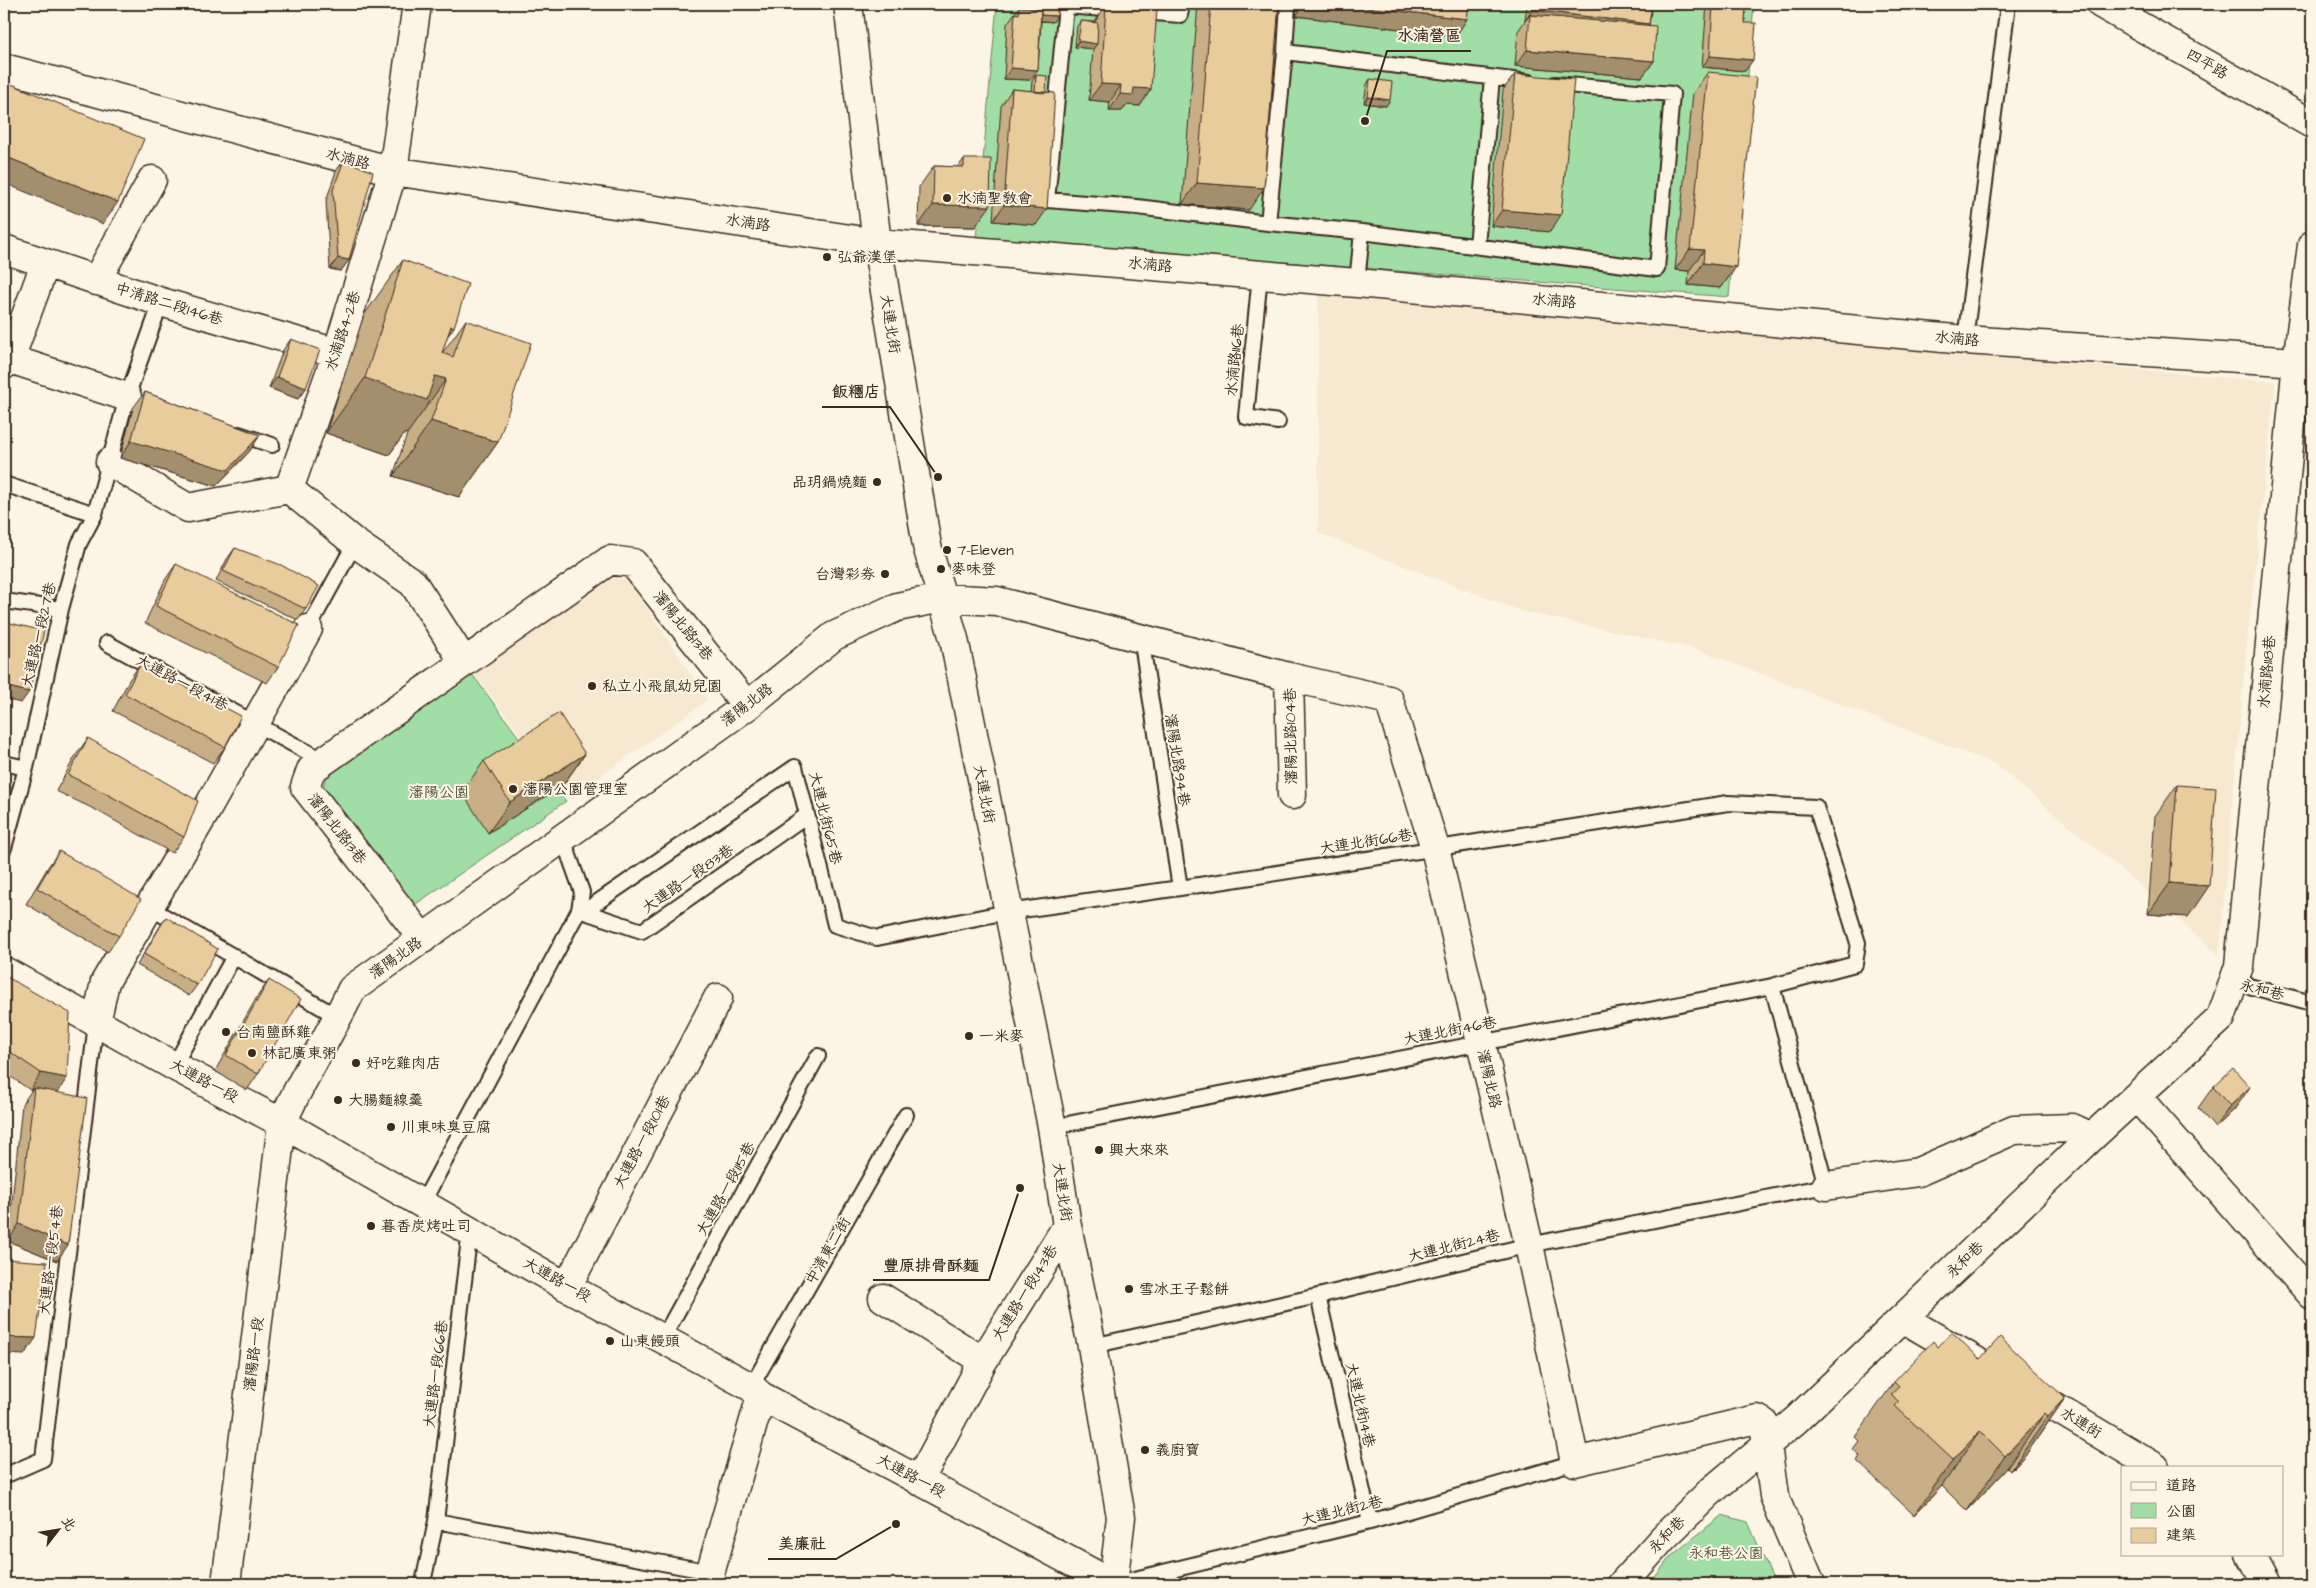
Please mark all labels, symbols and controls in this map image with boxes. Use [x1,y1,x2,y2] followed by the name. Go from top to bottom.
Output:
[1387,20,1471,51] callout: 水湳營區
[1397,25,1461,47] text: 水湳營區
[2182,44,2232,84] street label: 四平路
[324,143,372,175] street label: 水湳路
[957,188,1032,209] place label: 水湳聖教會
[941,192,953,204] marker: 水湳聖教會
[724,209,772,237] street label: 水湳路
[837,247,897,268] place label: 弘爺漢堡
[821,251,833,263] marker: 弘爺漢堡
[1127,253,1173,277] street label: 水湳路
[113,278,225,330] street label: 中清路二段146巷
[320,288,366,374] street label: 水湳路4-2巷
[1531,289,1577,313] street label: 水湳路
[875,293,905,355] street label: 大連北街
[1221,322,1249,398] street label: 水湳路116巷
[1934,327,1980,351] street label: 水湳路
[822,376,890,407] callout: 飯糰店
[832,381,880,403] text: 飯糰店
[792,472,867,493] place label: 品玥鍋燒麵
[871,476,883,488] marker: 品玥鍋燒麵
[957,540,1014,561] place label: 7-Eleven
[941,544,953,556] marker: 7-Eleven
[951,559,996,580] place label: 麥味登
[935,563,947,575] marker: 麥味登
[815,564,875,585] place label: 台灣彩券
[879,568,891,580] marker: 台灣彩券
[17,580,61,690] street label: 大連路一段27巷
[648,587,718,665] street label: 瀋陽北路13巷
[2253,634,2281,710] street label: 水湳路118巷
[132,650,232,716] street label: 大連路一段41巷
[602,676,722,697] place label: 私立小飛鼠幼兒園
[717,679,777,731] street label: 瀋陽北路
[586,680,598,692] marker: 私立小飛鼠幼兒園
[1280,688,1302,784] street label: 瀋陽北路104巷
[1159,712,1195,808] street label: 瀋陽北路94巷
[968,763,1000,825] street label: 大連北街
[803,769,847,867] street label: 大連北街65巷
[523,779,628,800] place label: 瀋陽公園管理室
[409,782,469,803] park label: 瀋陽公園
[507,783,519,795] marker: 瀋陽公園管理室
[303,789,371,869] street label: 瀋陽北路13巷
[1318,824,1414,860] street label: 大連北街66巷
[638,840,738,918] street label: 大連路一段83巷
[365,932,427,984] street label: 瀋陽北路
[2238,974,2286,1006] street label: 永和巷
[1402,1012,1498,1050] street label: 大連北街46巷
[236,1022,311,1043] place label: 台南鹽酥雞
[220,1026,232,1038] marker: 台南鹽酥雞
[979,1026,1024,1047] place label: 一米麥
[963,1030,975,1042] marker: 一米麥
[262,1043,337,1064] place label: 林記廣東粥
[246,1047,258,1059] marker: 林記廣東粥
[1472,1047,1506,1111] street label: 瀋陽北路
[366,1053,441,1074] place label: 好吃雞肉店
[166,1054,242,1108] street label: 大連路一段
[350,1057,362,1069] marker: 好吃雞肉店
[348,1090,423,1111] place label: 大腸麵線羹
[608,1091,676,1193] street label: 大連路一段101巷
[332,1094,344,1106] marker: 大腸麵線羹
[401,1117,491,1138] place label: 川東味臭豆腐
[385,1121,397,1133] marker: 川東味臭豆腐
[691,1138,761,1240] street label: 大連路一段115巷
[1109,1140,1169,1161] place label: 興大來來
[1093,1144,1105,1156] marker: 興大來來
[1047,1161,1077,1223] street label: 大連北街
[34,1204,68,1316] street label: 大連路一段54巷
[800,1213,856,1289] street label: 中清東二街
[381,1216,471,1237] place label: 暮香炭烤吐司
[365,1220,377,1232] marker: 暮香炭烤吐司
[1406,1224,1502,1268] street label: 大連北街24巷
[1942,1237,1988,1283] street label: 永和巷
[987,1241,1063,1345] street label: 大連路一段143巷
[873,1249,989,1280] callout: 豐原排骨酥麵
[519,1253,595,1307] street label: 大連路一段
[883,1255,979,1277] text: 豐原排骨酥麵
[1139,1279,1229,1300] place label: 雪冰王子鬆餅
[1123,1283,1135,1295] marker: 雪冰王子鬆餅
[239,1315,269,1393] street label: 瀋陽路一段
[419,1319,453,1429] street label: 大連路一段66巷
[620,1331,680,1352] place label: 山東饅頭
[604,1335,616,1347] marker: 山東饅頭
[1340,1360,1380,1450] street label: 大連北街14巷
[2056,1402,2106,1444] street label: 水連街
[1155,1440,1200,1461] place label: 義廚寶
[1139,1444,1151,1456] marker: 義廚寶
[873,1449,949,1503] street label: 大連路一段
[2121,1466,2284,1556] legend
[2166,1475,2196,1496] text: 道路
[1299,1491,1385,1531] street label: 大連北街2巷
[2166,1501,2196,1522] text: 公園
[32,1506,82,1556] north arrow
[1644,1512,1690,1558] street label: 永和巷
[56,1513,80,1535] text: 北
[2166,1525,2196,1546] text: 建築
[768,1528,836,1559] callout: 美廉社
[778,1533,826,1555] text: 美廉社
[1688,1543,1764,1564] park label: 永和巷公園

